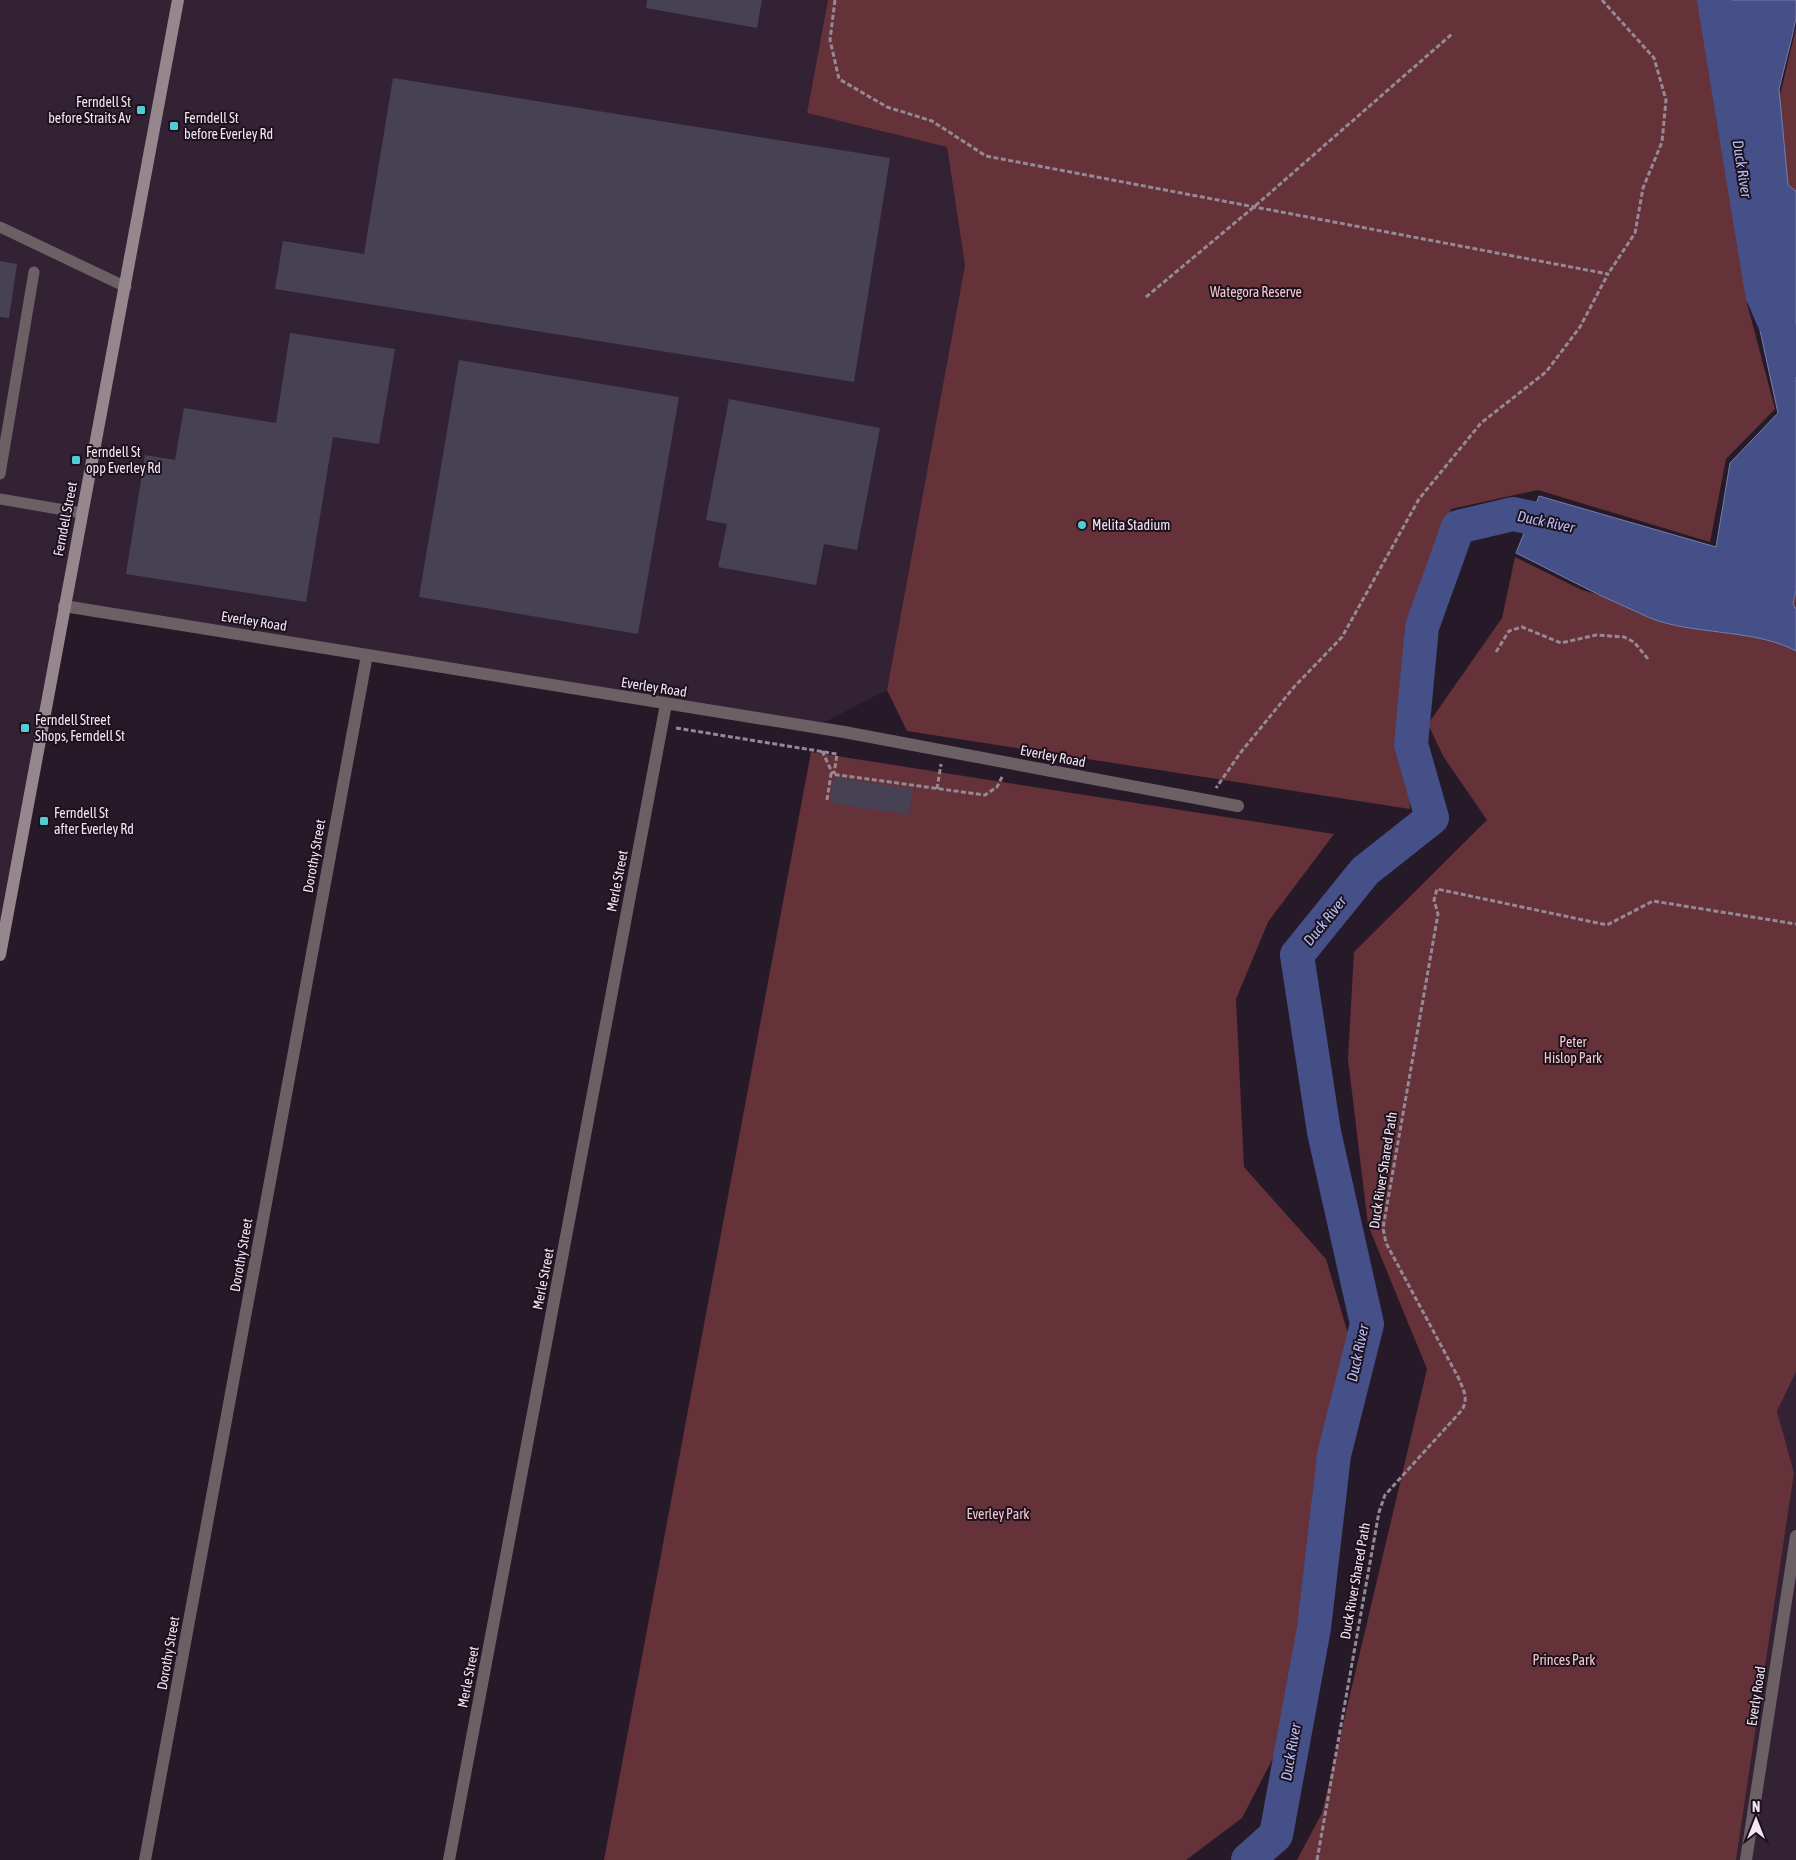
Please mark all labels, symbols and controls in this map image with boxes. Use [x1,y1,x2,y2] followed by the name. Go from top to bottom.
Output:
[48,94,131,126] place label: Ferndell St before Straits Av
[135,104,147,116] marker: Ferndell St before Straits Av
[184,110,273,142] place label: Ferndell St before Everley Rd
[168,120,180,132] marker: Ferndell St before Everley Rd
[1730,139,1756,199] water label: Duck River
[1210,284,1302,300] park label: Wategora Reserve
[86,444,161,476] place label: Ferndell St opp Everley Rd
[70,454,82,466] marker: Ferndell St opp Everley Rd
[50,480,80,558] street label: Ferndell Street
[1516,507,1577,536] water label: Duck River
[1092,517,1170,533] place label: Melita Stadium
[1076,519,1088,531] marker: Melita Stadium
[220,608,288,634] street label: Everley Road
[620,674,688,700] street label: Everley Road
[35,712,125,744] place label: Ferndell Street Shops, Ferndell St
[19,722,31,734] marker: Ferndell Street Shops, Ferndell St
[1019,742,1087,770] street label: Everley Road
[54,805,134,837] place label: Ferndell St after Everley Rd
[38,815,50,827] marker: Ferndell St after Everley Rd
[300,818,328,894] street label: Dorothy Street
[603,849,631,913] street label: Merle Street
[1300,892,1350,949] water label: Duck River
[1544,1034,1602,1066] park label: Peter Hislop Park
[1366,1110,1400,1230] street label: Duck River Shared Path
[227,1217,255,1293] street label: Dorothy Street
[529,1247,557,1311] street label: Merle Street
[1343,1322,1372,1383] water label: Duck River
[967,1506,1029,1522] park label: Everley Park
[1337,1521,1373,1641] street label: Duck River Shared Path
[154,1615,182,1691] street label: Dorothy Street
[454,1645,482,1709] street label: Merle Street
[1533,1652,1595,1668] park label: Princes Park
[1743,1665,1769,1727] street label: Everly Road
[1277,1721,1304,1782] water label: Duck River
[1731,1795,1781,1845] north arrow
[1752,1799,1760,1815] text: N

